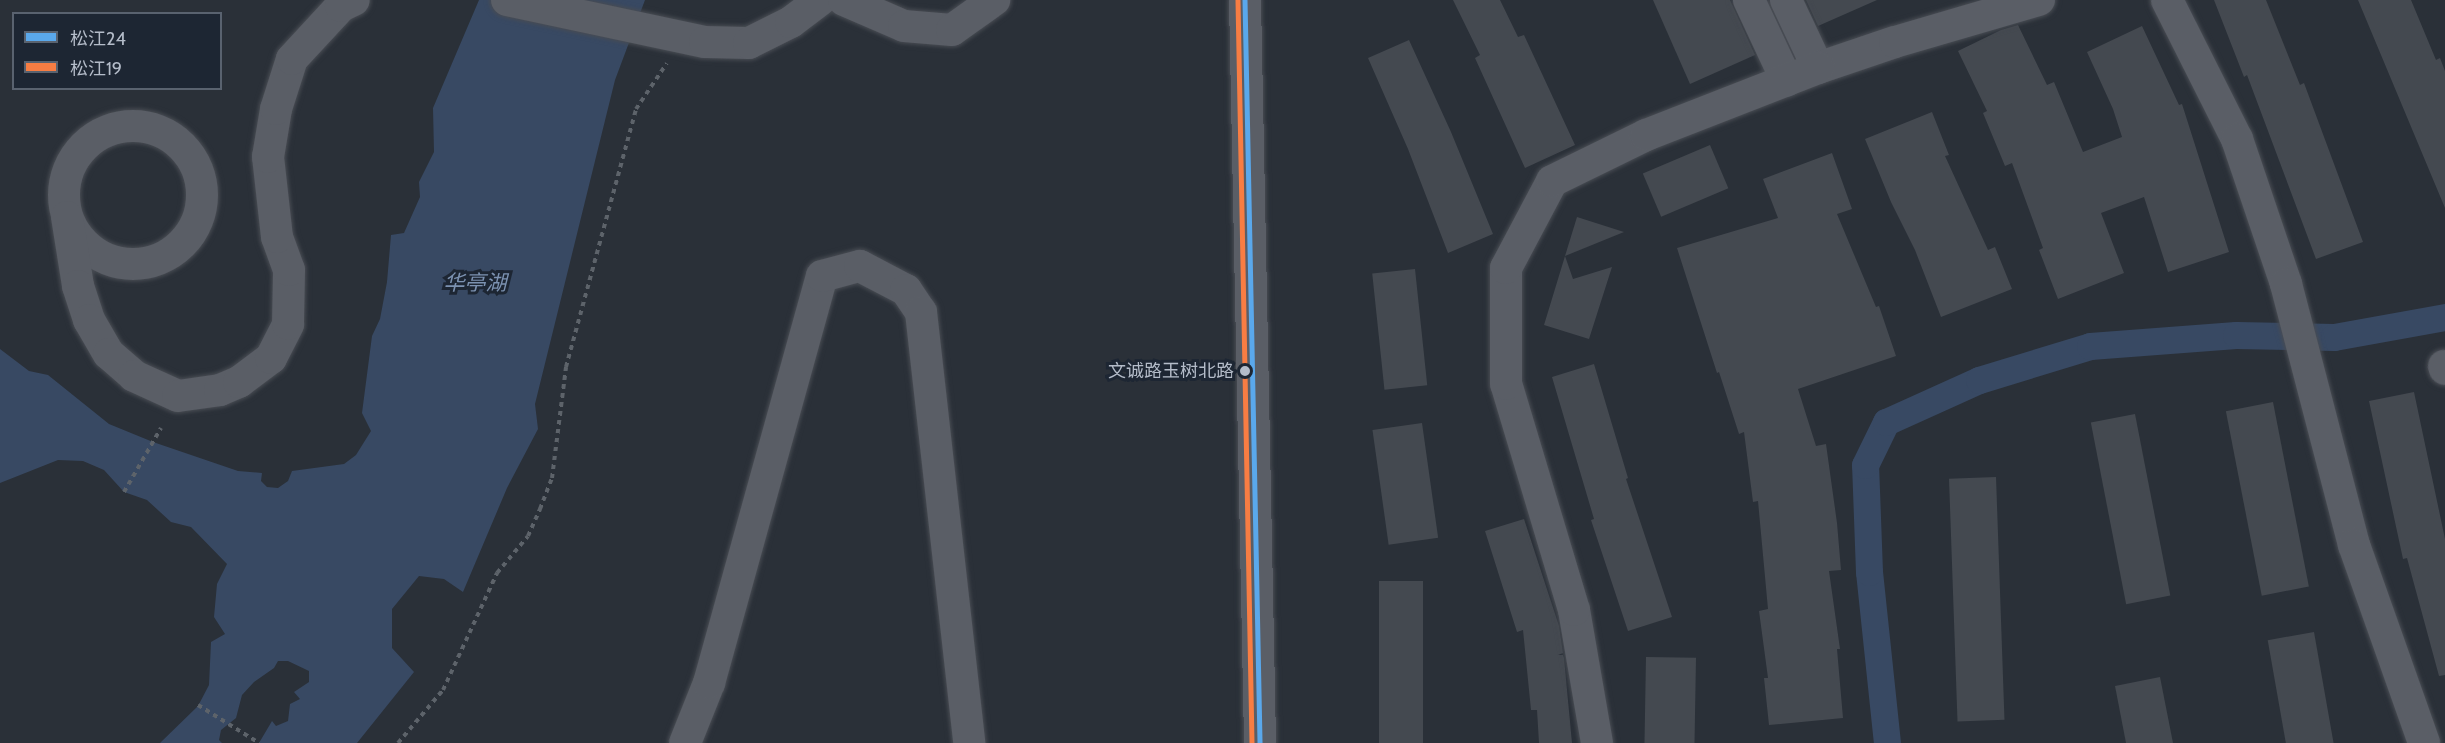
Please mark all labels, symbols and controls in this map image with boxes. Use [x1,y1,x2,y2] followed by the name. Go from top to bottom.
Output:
[12,12,222,90] legend
[70,28,126,50] text: 松江24
[70,58,122,80] text: 松江19
[444,270,506,296] water label: 华亭湖
[1108,360,1234,382] place label: 文诚路玉树北路
[1239,365,1251,377] marker: 文诚路玉树北路

